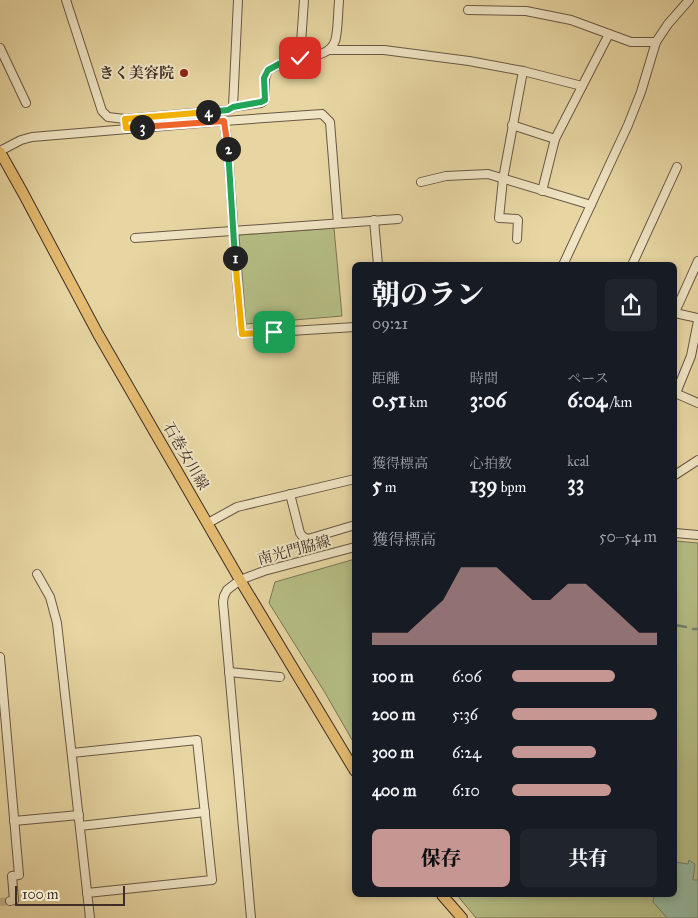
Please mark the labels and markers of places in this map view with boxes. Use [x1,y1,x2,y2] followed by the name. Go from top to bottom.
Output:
[279,37,321,79] pin
[99,64,174,82] place label: きく美容院
[178,67,190,79] marker: きく美容院
[196,100,220,124] pin: 4
[130,114,154,140] pin: 3
[216,136,240,162] pin: 2
[222,246,248,270] pin: 1
[253,311,295,353] pin

